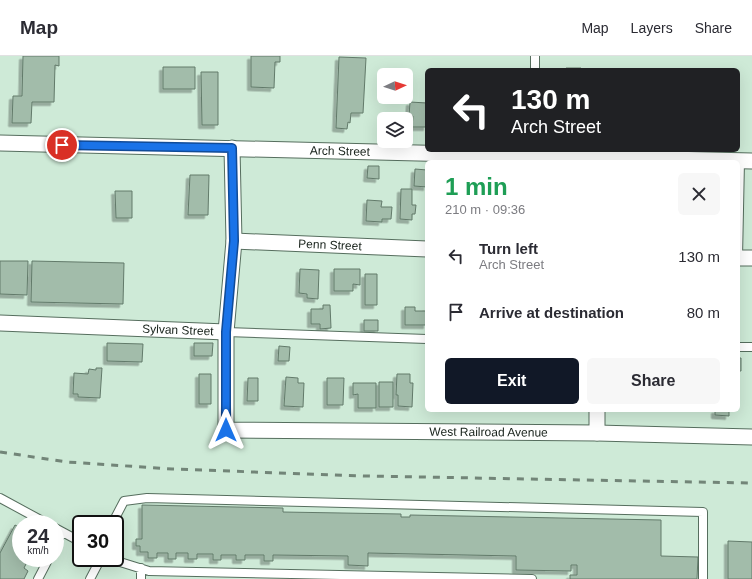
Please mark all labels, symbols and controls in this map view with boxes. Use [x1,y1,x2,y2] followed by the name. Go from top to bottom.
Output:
[20,17,58,38] text: Map
[581,20,609,36] text: Map
[631,20,673,36] text: Layers
[695,20,732,36] text: Share
[377,68,413,104] north arrow
[377,68,413,148] map controls
[445,84,497,136] icon: left
[511,84,590,115] text: 130 m
[377,112,413,148] button: layers
[511,117,601,137] text: Arch Street
[45,128,79,162] pin
[51,134,73,156] icon: arrive
[310,143,371,159] street label: Arch Street
[445,173,508,200] text: 1 min
[678,173,720,215] button: close
[445,202,525,217] text: 210 m · 09:36
[298,237,363,253] street label: Penn Street
[479,240,538,257] text: Turn left
[445,245,467,267] icon: left
[678,248,720,265] text: 130 m
[479,257,544,272] text: Arch Street
[445,301,467,323] icon: arrive
[479,304,624,321] text: Arrive at destination
[687,304,720,321] text: 80 m
[142,322,215,339] street label: Sylvan Street
[445,358,579,404] button: Exit
[587,358,720,404] button: Share
[205,409,247,451] position arrow
[429,425,548,440] street label: West Railroad Avenue
[72,515,124,567] speed limit sign: 30
[27,525,49,547] text: 24
[27,545,49,556] text: km/h

